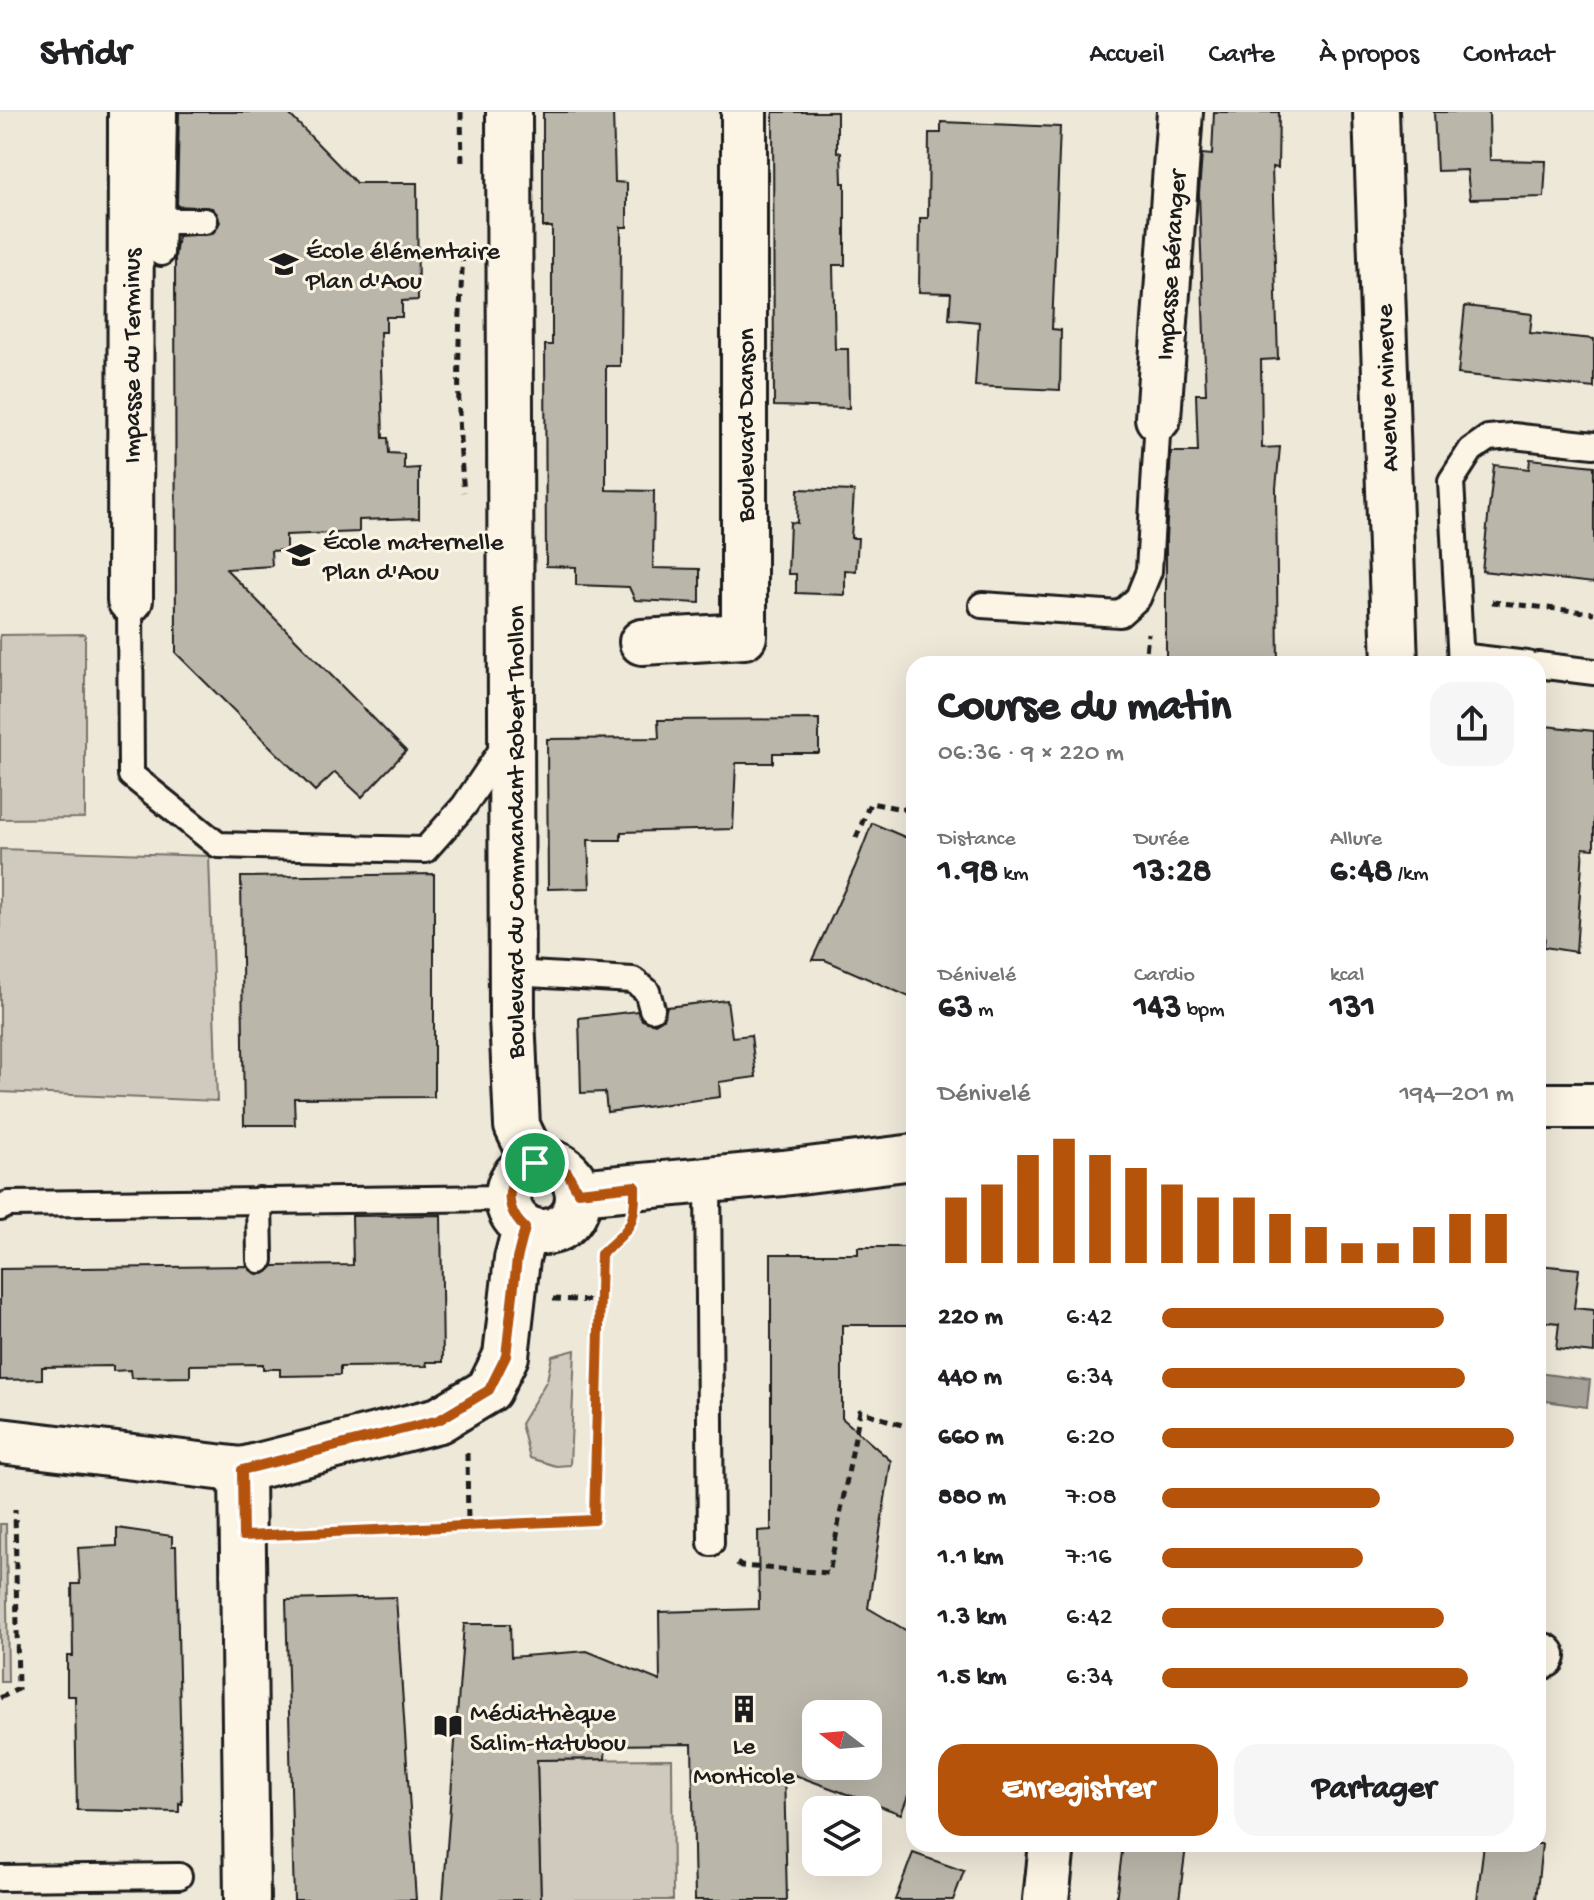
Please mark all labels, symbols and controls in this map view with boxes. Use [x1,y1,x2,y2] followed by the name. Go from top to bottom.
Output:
[40,33,131,77] text: Stridr
[1089,39,1165,72] text: Accueil
[1209,39,1275,72] text: Carte
[1319,39,1419,72] text: À propos
[1463,39,1554,72] text: Contact
[1151,166,1196,362] street label: Impasse Béranger
[305,238,501,299] place label: École élémentaire Plan d'Aou
[119,247,150,464] street label: Impasse du Terminus
[269,249,299,279] school or university icon: École élémentaire Plan d'Aou
[1371,303,1408,472] street label: Avenue Minerve
[733,327,764,523] street label: Boulevard Danson
[322,529,504,590] place label: École maternelle Plan d'Aou
[286,540,316,570] school or university icon: École maternelle Plan d'Aou
[503,605,534,1060] street label: Boulevard du Commandant Robert Thollon
[1430,682,1514,766] button: share
[938,683,1231,735] text: Course du matin
[938,739,1124,770] text: 06:36 · 9 × 220 m
[938,827,1016,853] text: Distance
[1134,827,1189,853] text: Durée
[1330,827,1382,853] text: Allure
[938,853,998,893] text: 1.98
[1134,853,1211,893] text: 13:28
[1330,853,1393,893] text: 6:48
[998,862,1029,888] text: km
[1393,862,1429,888] text: /km
[938,963,1016,989] text: Dénivelé
[1134,963,1195,989] text: Cardio
[1330,963,1364,989] text: kcal
[938,989,973,1029] text: 63
[1134,989,1181,1029] text: 143
[1330,989,1375,1029] text: 131
[973,998,994,1024] text: m
[1181,998,1225,1024] text: bpm
[938,1080,1030,1111] text: Dénivelé
[1400,1080,1514,1111] text: 194–201 m
[501,1129,569,1197] pin
[513,1141,557,1185] icon: arrive
[938,1303,1003,1334] text: 220 m
[1066,1303,1112,1334] text: 6:42
[938,1363,1002,1394] text: 440 m
[1066,1363,1113,1394] text: 6:34
[938,1423,1004,1454] text: 660 m
[1066,1423,1115,1454] text: 6:20
[938,1483,1006,1514] text: 880 m
[1066,1483,1117,1514] text: 7:08
[938,1543,1003,1574] text: 1.1 km
[1066,1543,1111,1574] text: 7:16
[938,1603,1006,1634] text: 1.3 km
[1066,1603,1112,1634] text: 6:42
[938,1663,1007,1694] text: 1.5 km
[1066,1663,1113,1694] text: 6:34
[729,1694,759,1724] building icon: Le Monticole
[470,1700,626,1761] place label: Médiathèque Salim-Hatubou
[802,1700,882,1780] north arrow
[802,1700,882,1876] map controls
[433,1711,463,1741] library icon: Médiathèque Salim-Hatubou
[693,1733,795,1794] place label: Le Monticole
[938,1744,1218,1836] button: Enregistrer
[1234,1744,1514,1836] button: Partager
[802,1796,882,1876] button: layers

